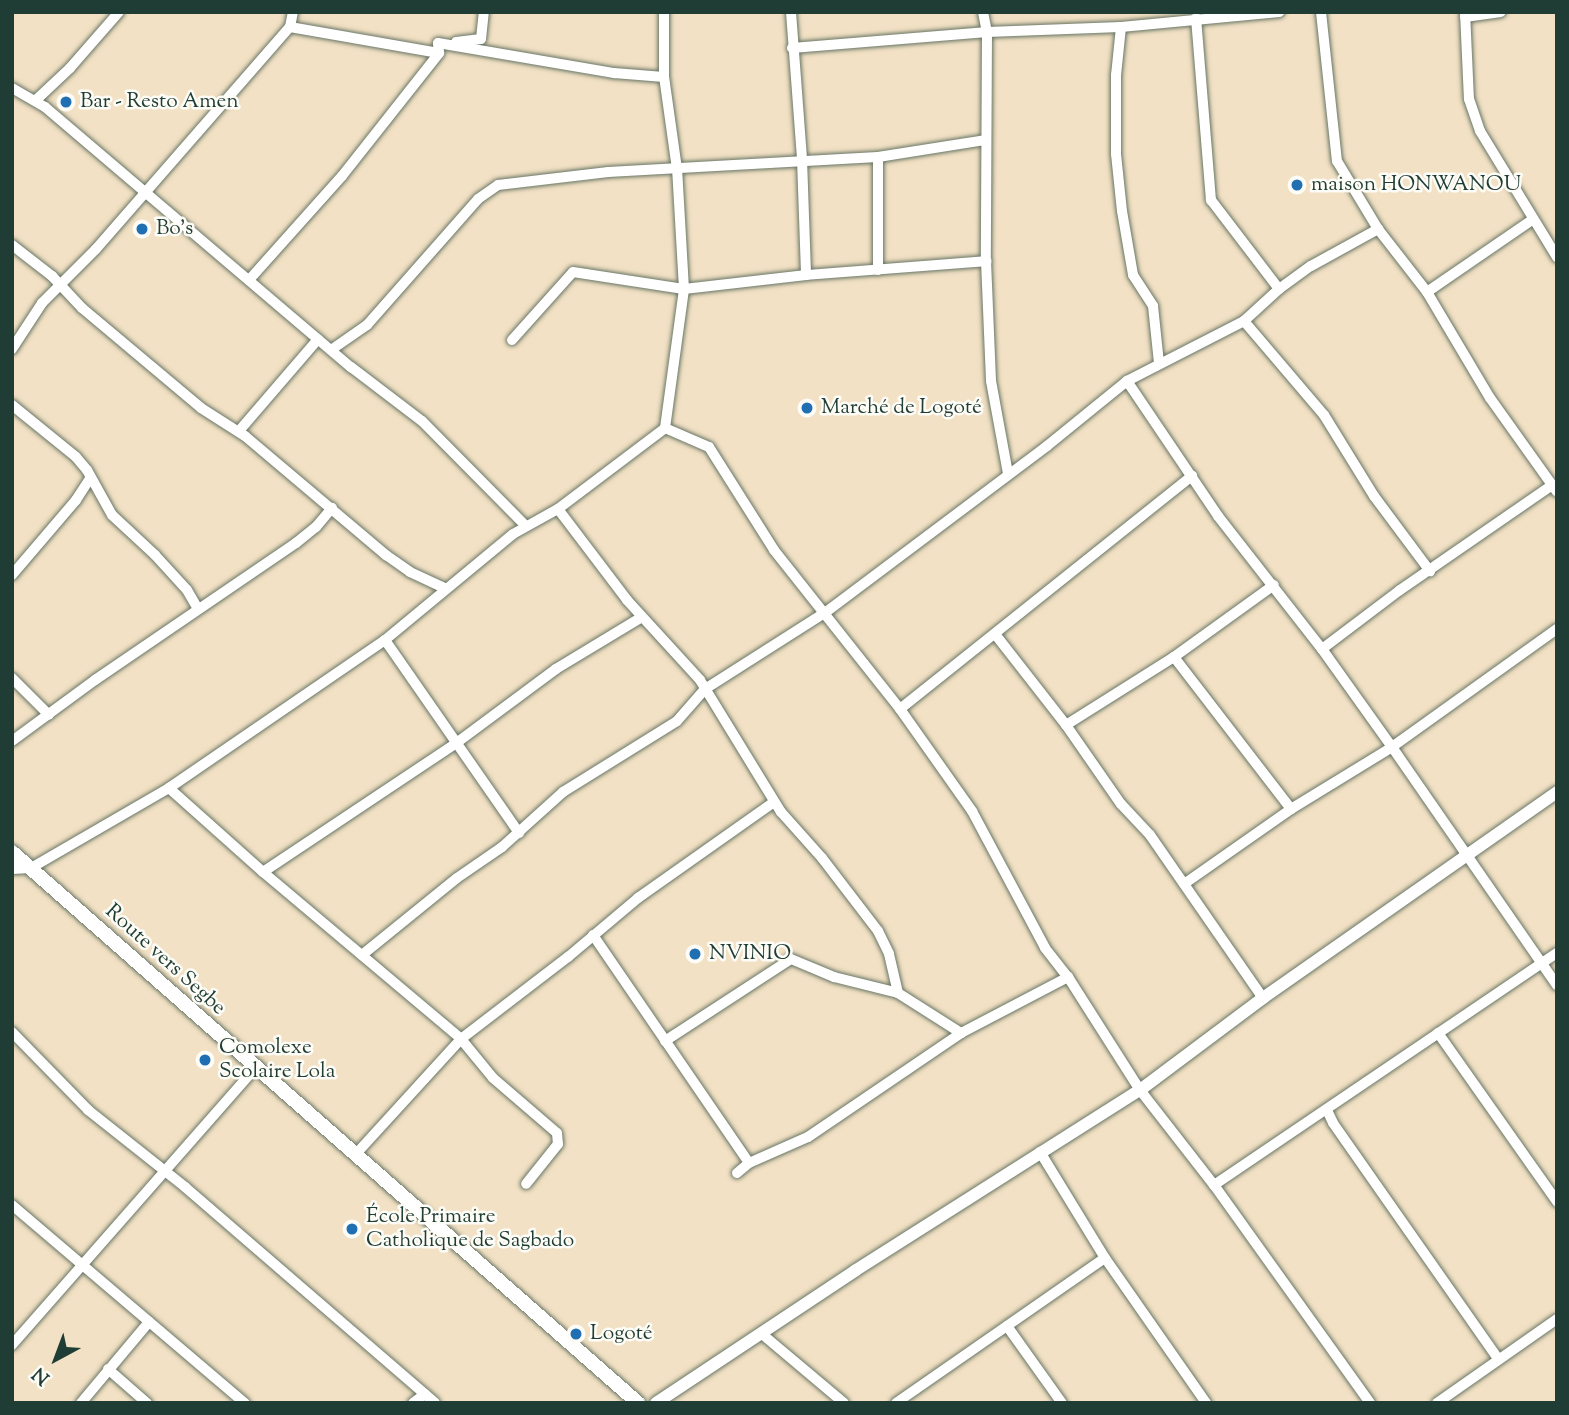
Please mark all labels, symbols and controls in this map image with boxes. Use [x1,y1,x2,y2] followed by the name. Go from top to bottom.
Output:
[80,89,239,115] place label: Bar - Resto Amen
[58,94,74,110] marker: Bar - Resto Amen
[1311,172,1521,198] place label: maison HONWANOU
[1289,177,1305,193] marker: maison HONWANOU
[156,216,193,242] place label: Bo's
[134,221,150,237] marker: Bo's
[821,395,982,421] place label: Marché de Logoté
[799,400,815,416] marker: Marché de Logoté
[99,899,231,1021] street label: Route vers Segbe
[709,941,791,967] place label: NVINIO
[687,946,703,962] marker: NVINIO
[219,1035,336,1085] place label: Comolexe Scolaire Lola
[197,1052,213,1068] marker: Comolexe Scolaire Lola
[366,1204,574,1254] place label: École Primaire Catholique de Sagbado
[344,1221,360,1237] marker: École Primaire Catholique de Sagbado
[590,1321,653,1347] place label: Logoté
[21,1324,91,1394] north arrow
[568,1326,584,1342] marker: Logoté
[27,1360,56,1390] text: N

